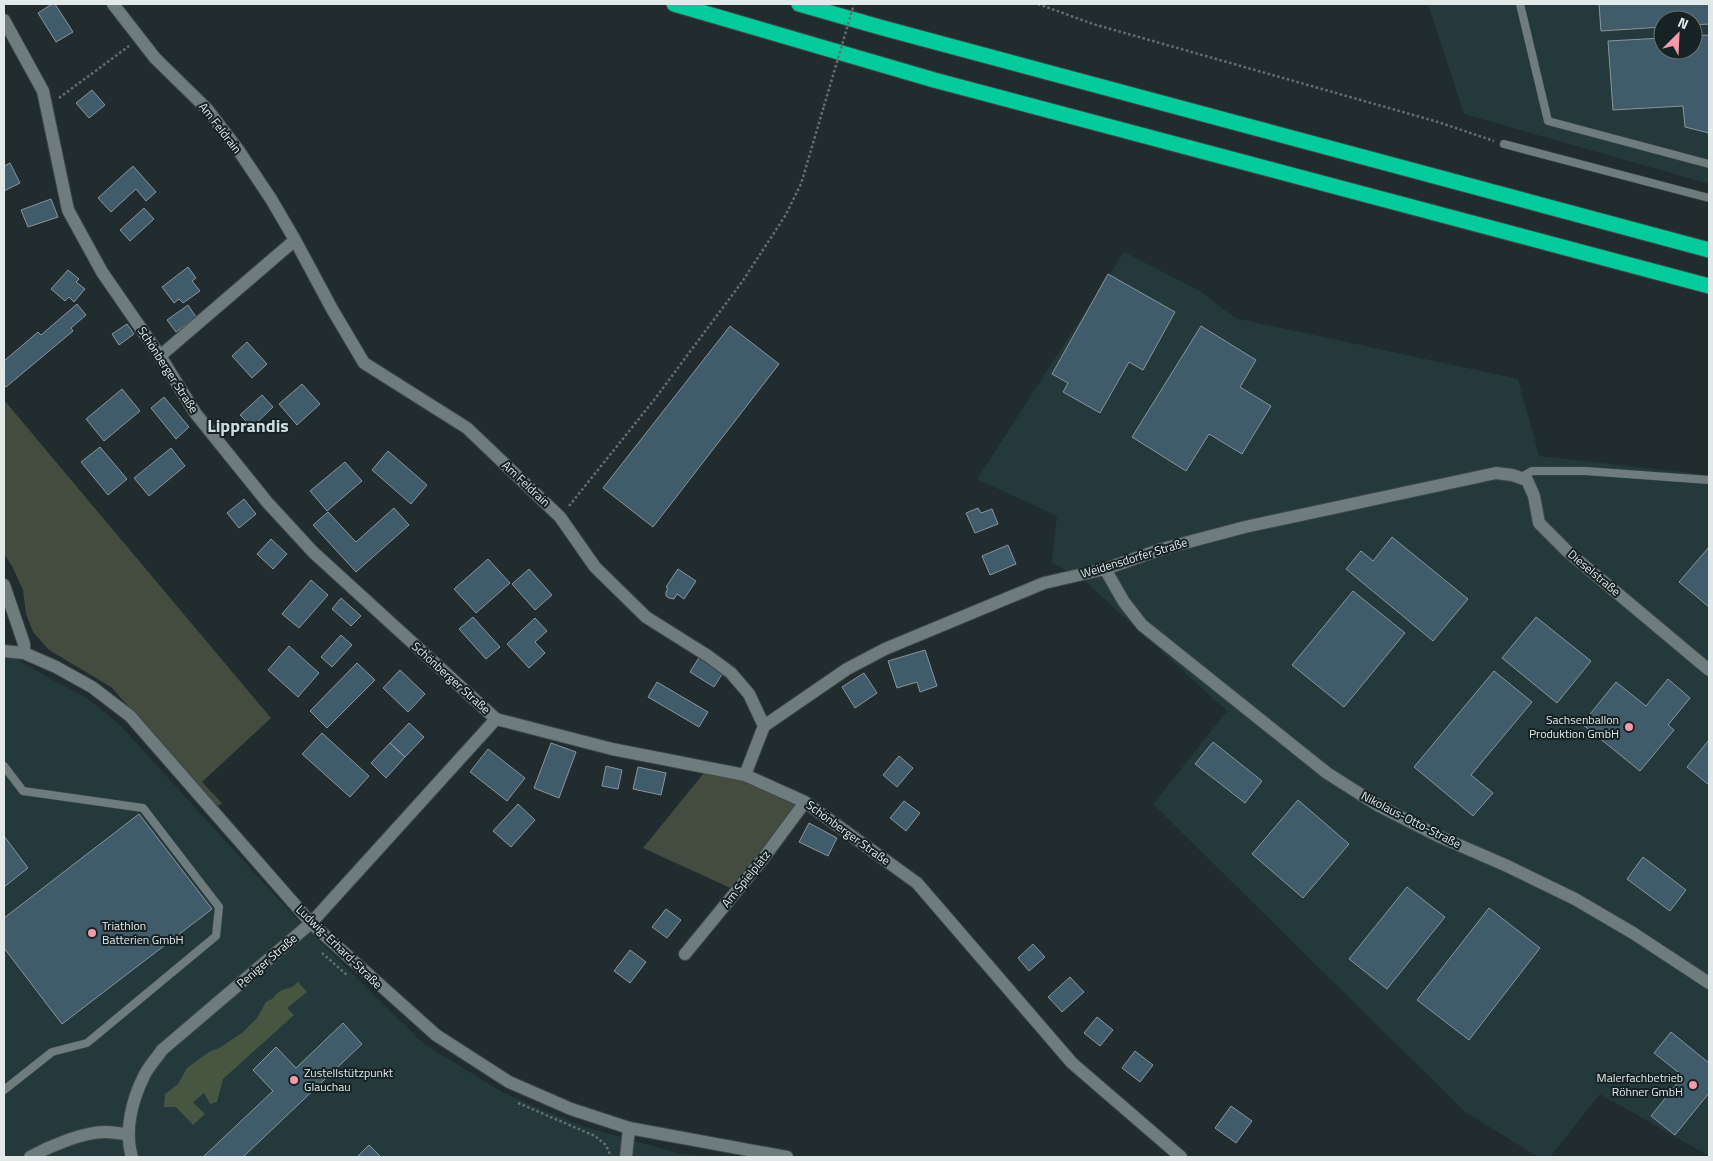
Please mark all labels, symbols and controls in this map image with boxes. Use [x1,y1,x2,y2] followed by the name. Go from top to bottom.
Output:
[1653,10,1703,60] north arrow
[1675,11,1692,34] text: N
[194,98,246,157] street label: Am Feldrain
[133,323,204,417] street label: Schönberger Straße
[207,412,289,439] district label: Lipprandis
[498,456,555,511] street label: Am Feldrain
[1078,532,1190,583] street label: Weidensdorfer Straße
[1564,545,1625,600] street label: Dieselstraße
[408,637,495,718] street label: Schönberger Straße
[1529,710,1619,743] place label: Sachsenballon Produktion GmbH
[1623,721,1635,733] marker: Sachsenballon Produktion GmbH
[1358,786,1464,853] street label: Nikolaus-Otto-Straße
[802,795,894,870] street label: Schönberger Straße
[717,846,775,911] street label: Am Spielplatz
[292,900,387,993] street label: Ludwig-Erhard-Straße
[102,916,184,949] place label: Triathlon Batterien GmbH
[86,927,98,939] marker: Triathlon Batterien GmbH
[232,929,301,992] street label: Peniger Straße
[304,1063,394,1096] place label: Zustellstützpunkt Glauchau
[1597,1068,1683,1101] place label: Malerfachbetrieb Röhner GmbH
[288,1074,300,1086] marker: Zustellstützpunkt Glauchau
[1687,1079,1699,1091] marker: Malerfachbetrieb Röhner GmbH

